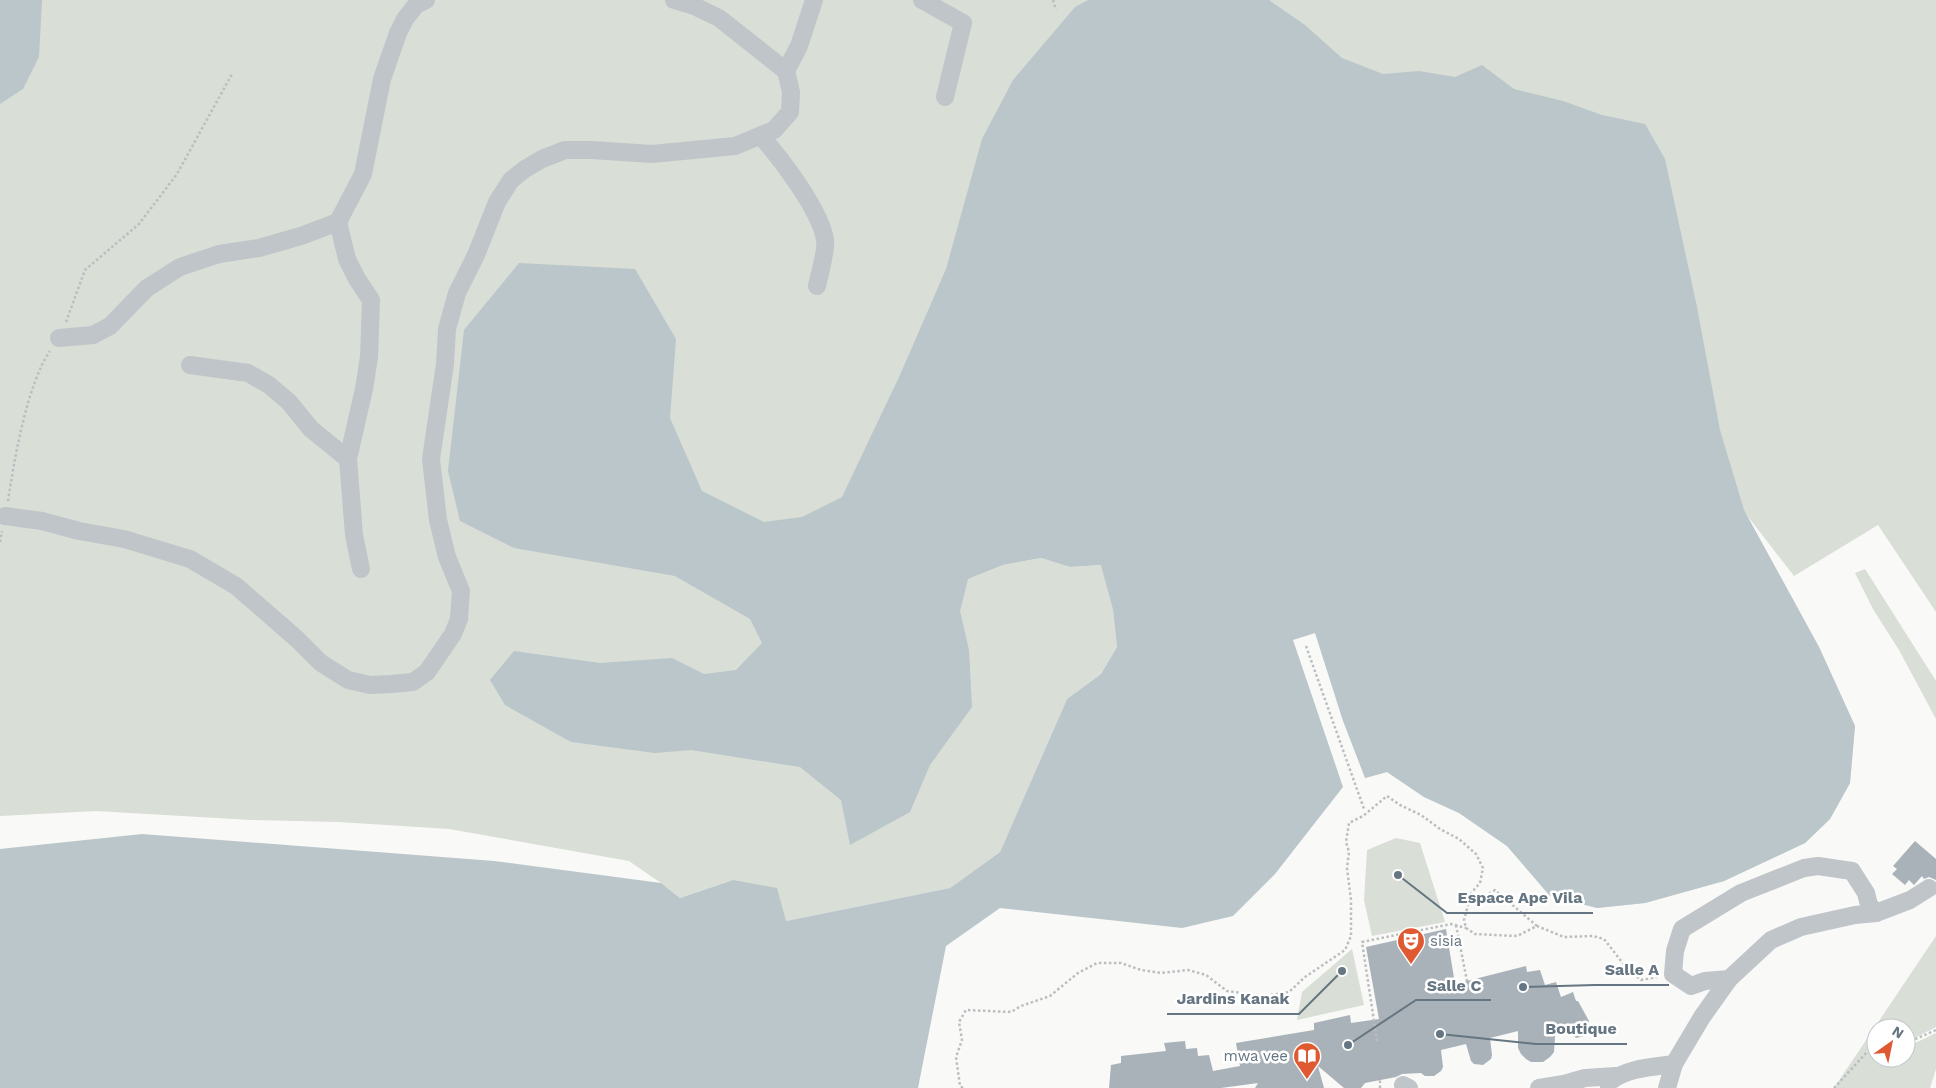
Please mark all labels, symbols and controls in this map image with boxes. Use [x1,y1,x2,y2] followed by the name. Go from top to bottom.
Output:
[1447,882,1593,913] callout: Espace Ape Vila
[1458,888,1583,907] text: Espace Ape Vila
[1396,926,1426,965] theatre icon: sisia
[1430,932,1463,950] place label: sisia
[1595,954,1669,985] callout: Salle A
[1605,960,1659,979] text: Salle A
[1416,969,1491,1000] callout: Salle C
[1427,976,1481,995] text: Salle C
[1167,983,1299,1014] callout: Jardins Kanak
[1177,989,1290,1008] text: Jardins Kanak
[1536,1013,1627,1044] callout: Boutique
[1866,1018,1916,1068] north arrow
[1545,1019,1617,1038] text: Boutique
[1889,1023,1907,1042] text: N
[1292,1041,1322,1080] library icon: mwa vee
[1223,1047,1288,1065] place label: mwa vee

